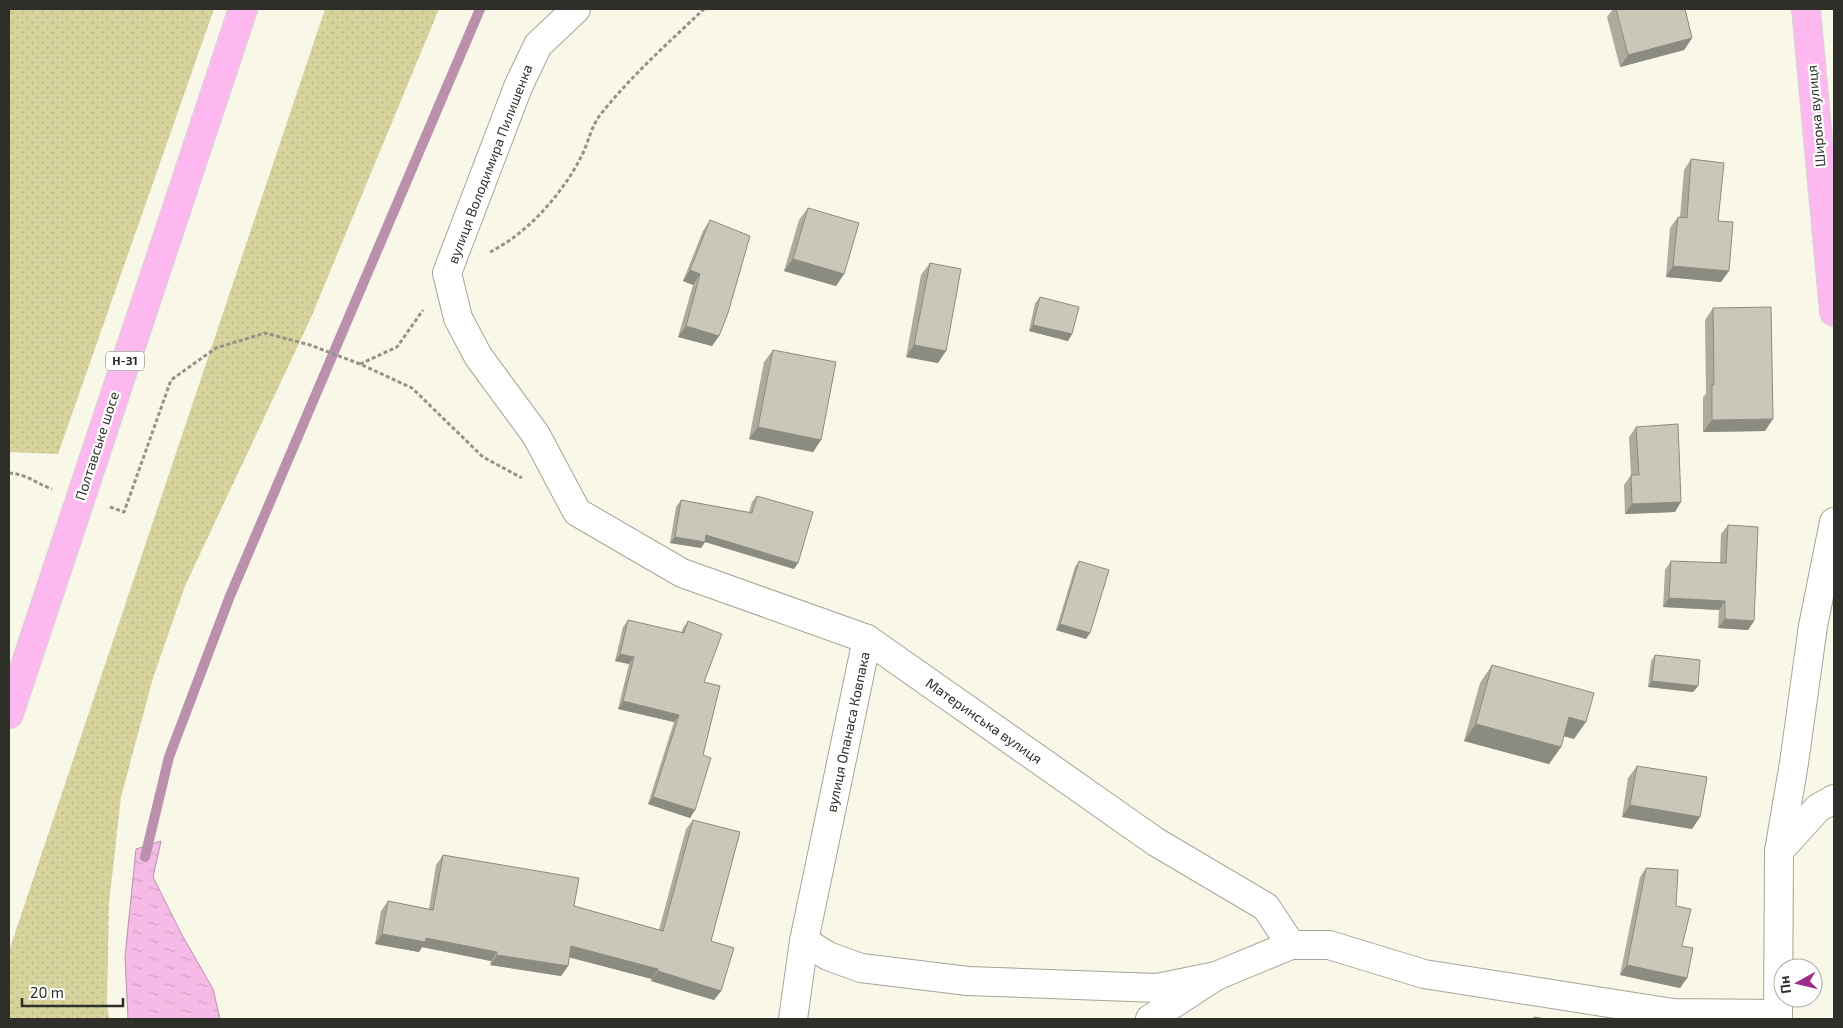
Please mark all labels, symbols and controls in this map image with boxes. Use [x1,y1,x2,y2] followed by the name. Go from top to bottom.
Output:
[444,62,535,266] street label: вулиця Володимира Пилишенка
[1803,64,1828,168] street label: Широка вулиця
[106,352,144,371] road number: Н-31
[71,389,122,502] street label: Полтавське шосе
[822,650,873,814] street label: вулиця Опанаса Ковпака
[923,674,1046,767] street label: Материнська вулиця
[1773,958,1823,1008] north arrow
[1775,975,1794,995] text: Пн
[22,976,124,1008] scale bar
[30,983,64,1001] text: 20 m

